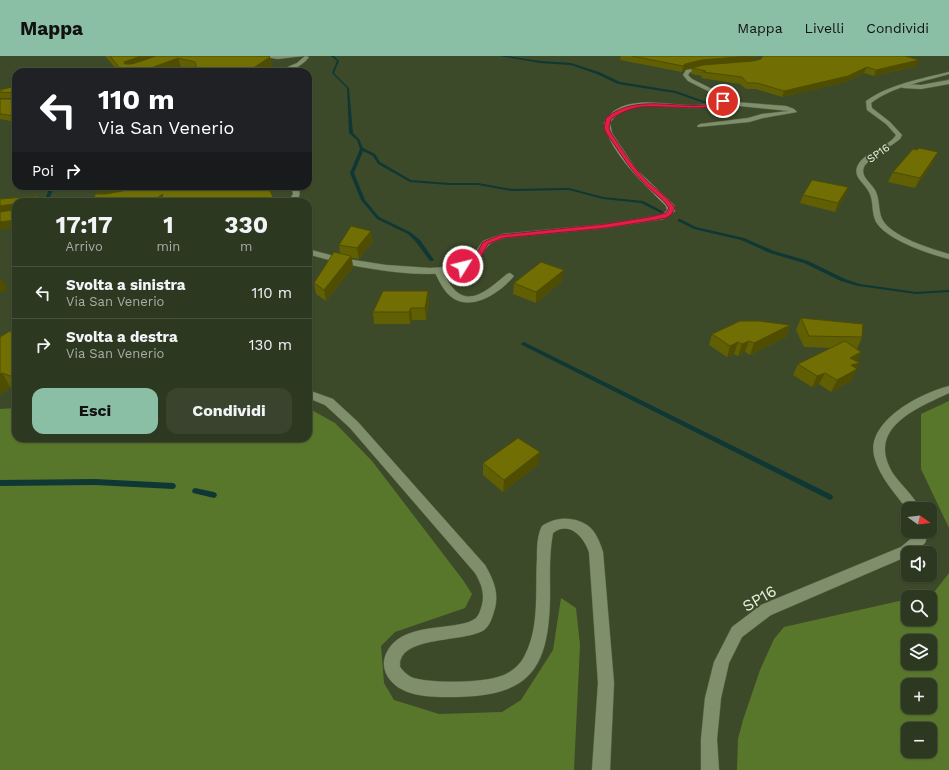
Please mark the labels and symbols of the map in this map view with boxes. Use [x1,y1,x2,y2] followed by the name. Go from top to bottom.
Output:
[706,84,740,118] pin
[864,141,892,166] street label: SP16
[442,245,484,287] position arrow
[901,502,937,538] north arrow
[739,581,780,616] street label: SP16

